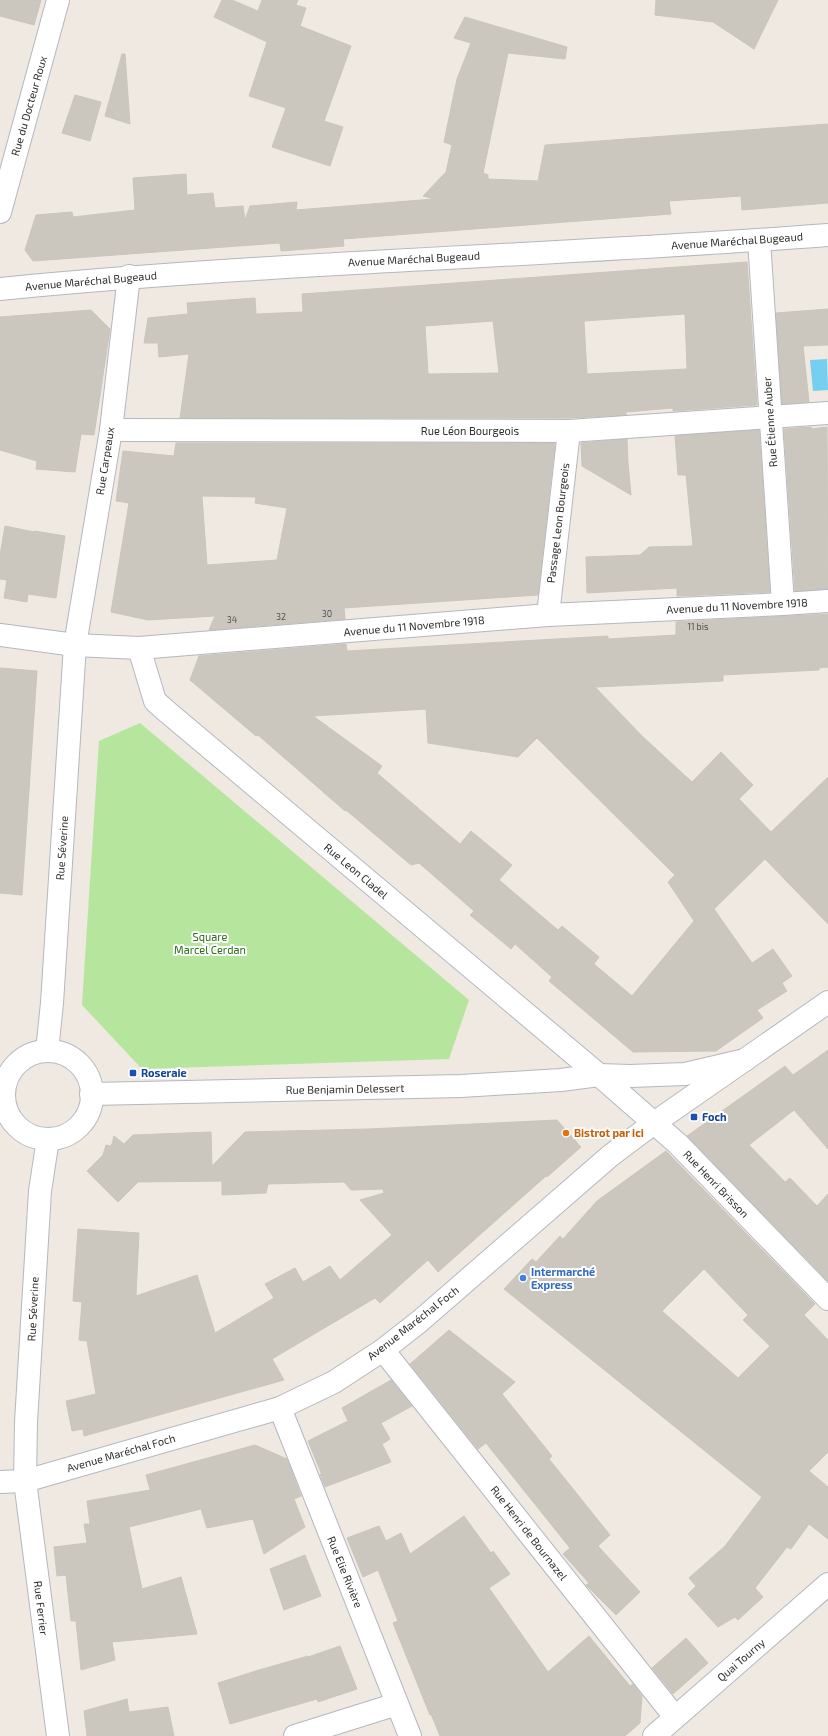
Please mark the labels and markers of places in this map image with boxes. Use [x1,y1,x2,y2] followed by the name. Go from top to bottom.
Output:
[141,1066,187,1079] place label: Roseraie
[128,1068,138,1078] marker: Roseraie
[702,1110,727,1123] place label: Foch
[689,1112,699,1122] marker: Foch
[574,1126,644,1139] place label: Bistrot par ici
[561,1128,571,1138] marker: Bistrot par ici
[531,1265,595,1291] place label: Intermarché Express
[518,1273,528,1283] marker: Intermarché Express

